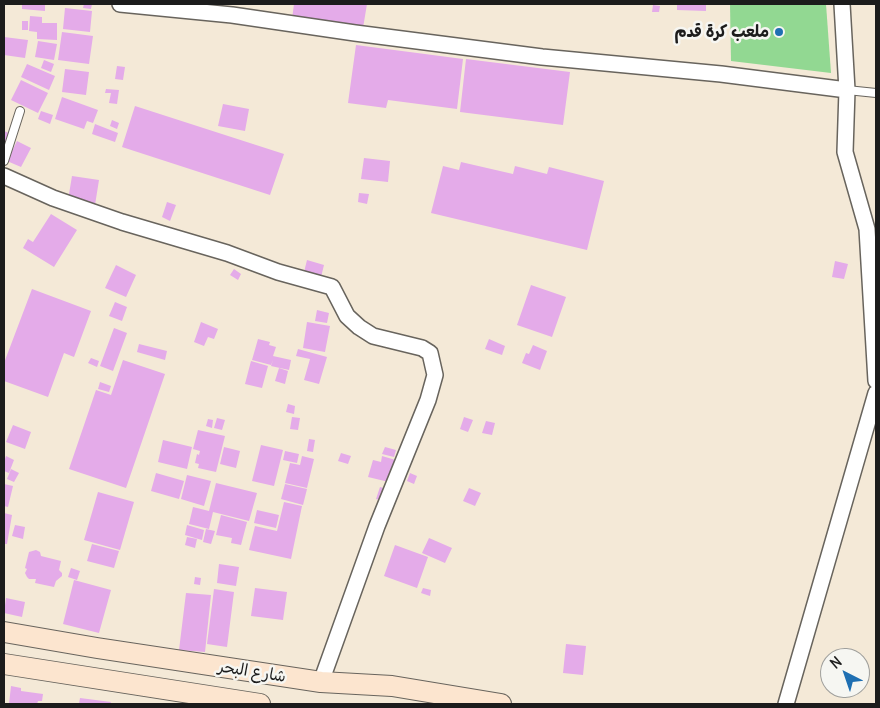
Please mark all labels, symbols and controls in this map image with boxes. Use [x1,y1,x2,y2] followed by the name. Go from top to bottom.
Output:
[674,22,769,42] place label: ملعب كرة قدم
[773,26,785,38] marker: ملعب كرة قدم
[820,648,870,698] north arrow
[826,652,845,672] text: N
[217,657,287,687] street label: شارع البحر

